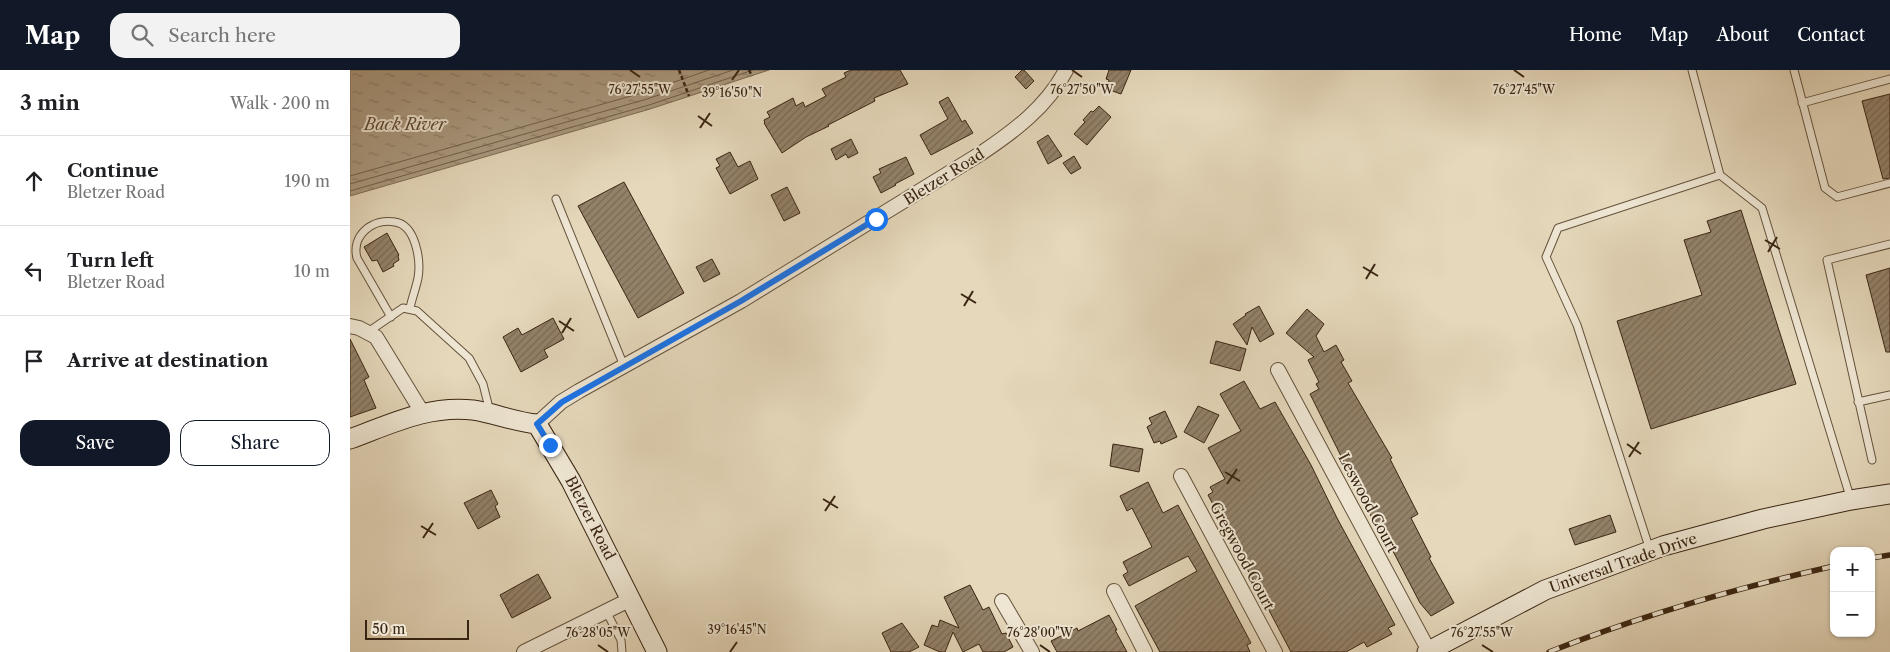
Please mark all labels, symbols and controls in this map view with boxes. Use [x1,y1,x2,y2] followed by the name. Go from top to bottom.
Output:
[110,13,460,58] search box
[25,21,80,50] text: Map
[128,21,156,49] icon: search
[168,24,276,47] text: Search here
[1569,24,1622,46] text: Home
[1650,24,1688,46] text: Map
[1716,24,1769,46] text: About
[1797,24,1865,46] text: Contact
[609,82,672,97] text: 76°27'55"W
[1050,82,1115,97] text: 76°27'50"W
[1493,82,1556,97] text: 76°27'45"W
[702,85,762,100] text: 39°16'50"N
[20,90,80,115] text: 3 min
[230,93,330,113] text: Walk · 200 m
[362,114,447,134] water label: Back River
[900,144,988,209] street label: Bletzer Road
[67,159,159,182] text: Continue
[20,167,48,195] icon: ahead
[285,171,330,191] text: 190 m
[67,182,165,202] text: Bletzer Road
[865,208,888,231] route start
[67,249,154,272] text: Turn left
[20,257,48,285] icon: left
[294,261,330,281] text: 10 m
[67,272,165,292] text: Bletzer Road
[20,347,48,375] icon: arrive
[67,349,268,372] text: Arrive at destination
[20,420,170,466] button: Save
[180,420,330,466] button: Share
[539,434,562,457] route end
[1334,450,1403,556] street label: Leswood Court
[561,473,620,563] street label: Bletzer Road
[1206,498,1279,614] street label: Gregwood Court
[1547,528,1699,597] street label: Universal Trade Drive
[1830,547,1875,637] map controls
[1830,547,1875,592] button: +
[1830,592,1875,637] button: −
[365,617,469,640] scale bar
[372,620,405,638] text: 50 m
[707,622,767,637] text: 39°16'45"N
[566,625,631,640] text: 76°28'05"W
[1007,625,1074,640] text: 76°28'00"W
[1451,625,1514,640] text: 76°27'55"W

